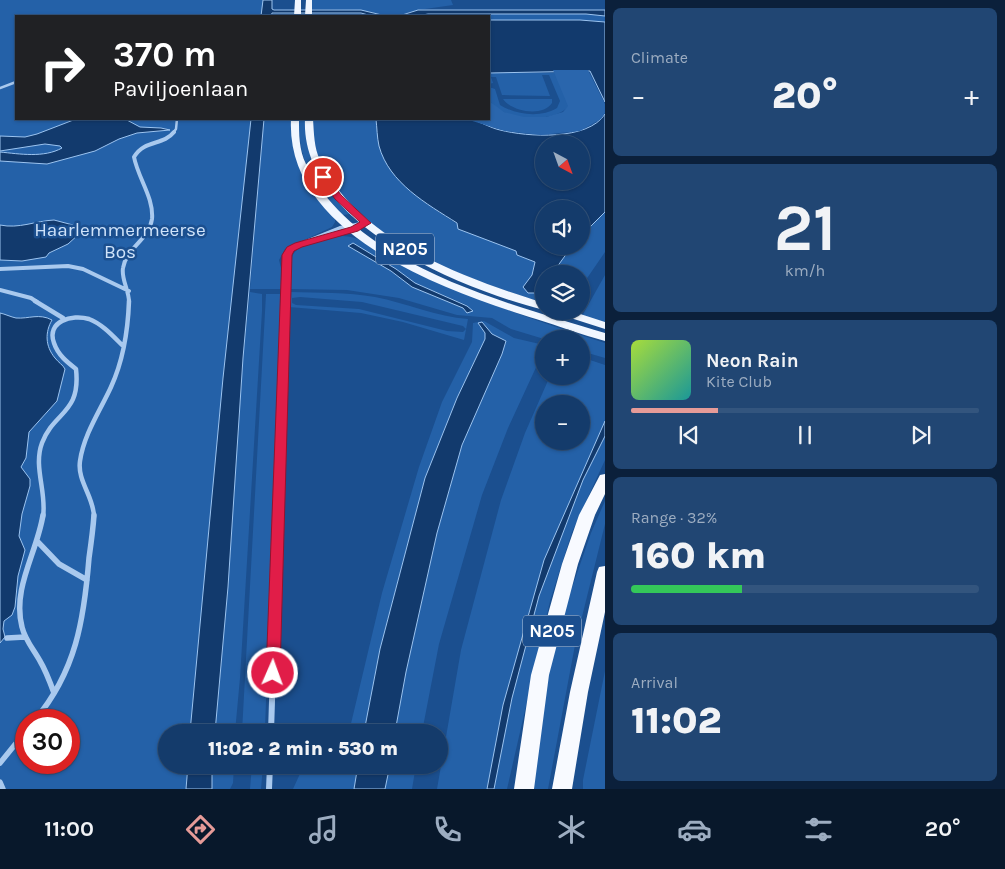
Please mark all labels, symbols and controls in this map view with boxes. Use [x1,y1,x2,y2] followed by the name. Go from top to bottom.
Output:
[113,34,216,75] text: 370 m
[30,35,95,100] icon: right
[631,48,688,67] text: Climate
[772,73,838,118] text: 20°
[113,76,248,102] text: Paviljoenlaan
[631,79,646,112] text: −
[964,79,979,112] text: +
[535,135,590,190] north arrow
[535,135,590,450] map controls
[302,156,344,198] pin
[309,163,337,191] icon: arrive
[774,190,836,266] text: 21
[535,200,590,255] button: sound
[34,219,206,263] park label: Haarlemmermeerse Bos
[376,233,434,264] road number: N205
[785,261,825,280] text: km/h
[535,265,590,320] button: layers
[535,330,590,385] button: +
[706,350,799,372] text: Neon Rain
[706,372,772,391] text: Kite Club
[535,395,590,450] button: −
[675,421,703,449] icon: previous
[791,421,819,449] icon: pause
[907,421,935,449] icon: next
[631,508,717,527] text: Range · 32%
[631,533,766,578] text: 160 km
[523,616,581,646] road number: N205
[246,646,298,698] position arrow
[631,673,678,692] text: Arrival
[631,698,722,743] text: 11:02
[15,709,80,774] speed limit sign: 30
[208,738,398,760] text: 11:02 · 2 min · 530 m
[183,812,218,847] icon: directions
[306,812,341,847] icon: music
[430,812,465,847] icon: phone
[554,812,589,847] icon: climate
[677,812,712,847] icon: car
[801,812,836,847] icon: filters
[44,816,94,842] text: 11:00
[925,816,961,842] text: 20°

